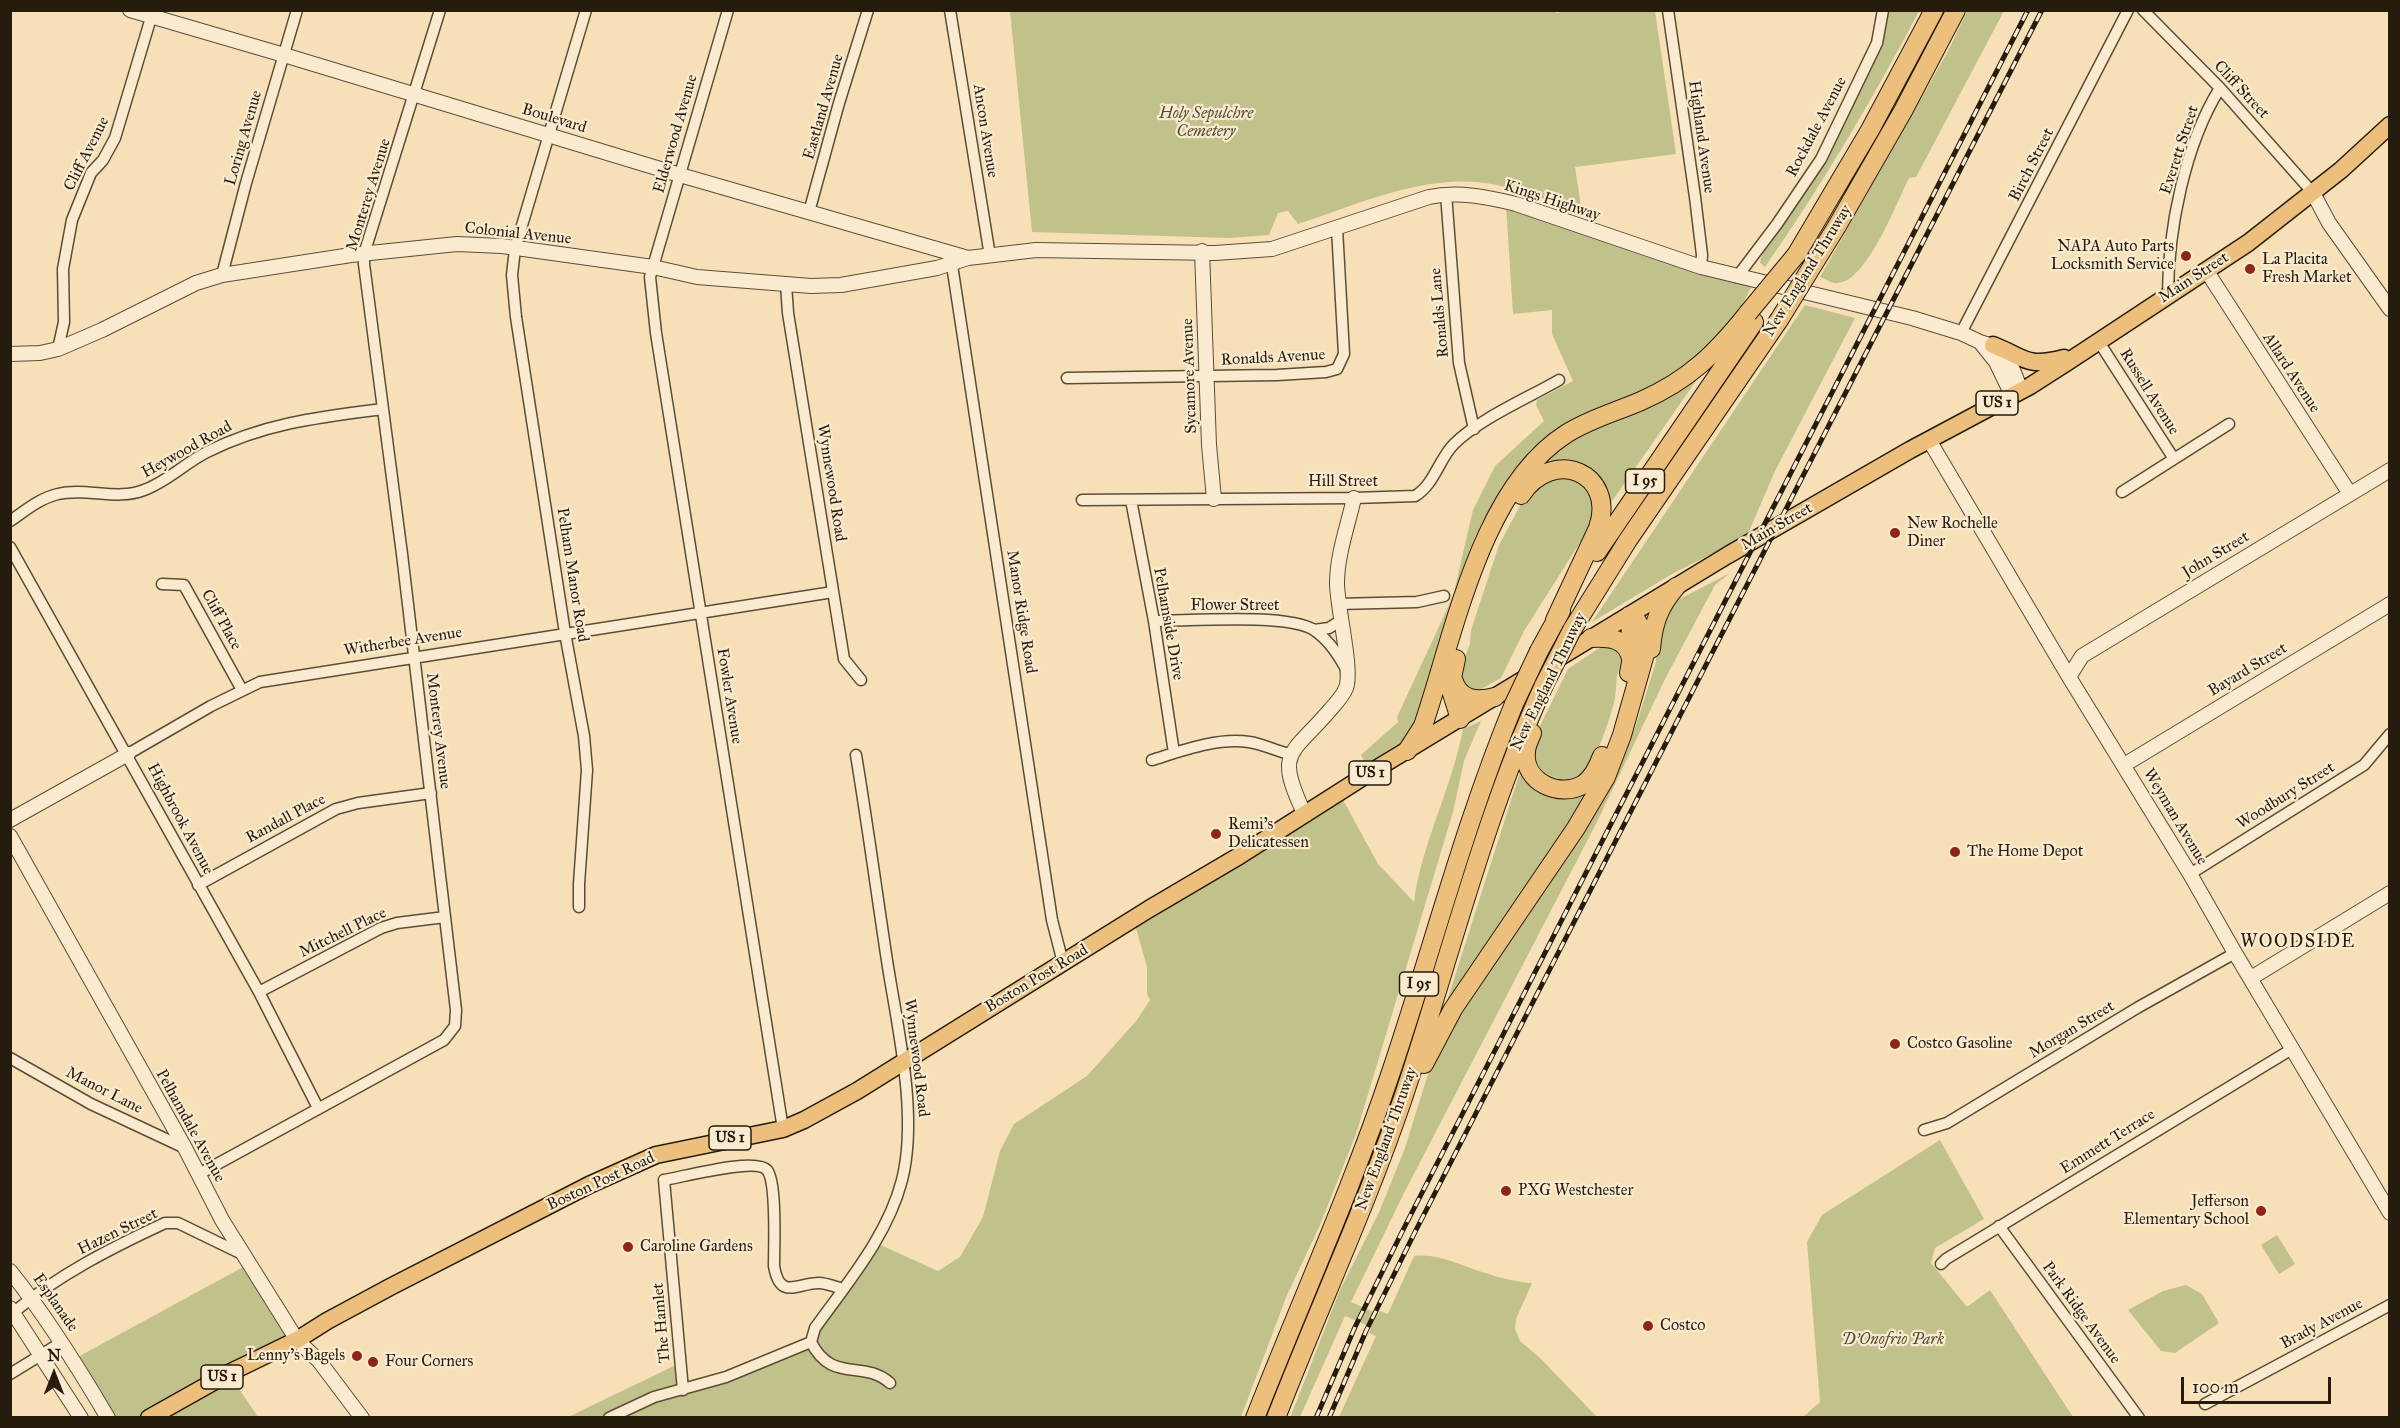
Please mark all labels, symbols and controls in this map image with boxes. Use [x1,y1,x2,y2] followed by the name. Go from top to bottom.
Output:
[800,52,848,162] street label: Eastland Avenue
[2209,57,2273,123] street label: Cliff Street
[650,72,702,196] street label: Elderwood Avenue
[1783,74,1851,180] street label: Rockdale Avenue
[1684,79,1718,195] street label: Highland Avenue
[968,83,1002,179] street label: Ancon Avenue
[221,88,267,188] street label: Loring Avenue
[519,100,589,138] street label: Boulevard
[2157,103,2203,197] street label: Everett Street
[1159,104,1253,142] park label: Holy Sepulchre Cemetery
[60,114,114,194] street label: Cliff Avenue
[2005,125,2059,205] street label: Birch Street
[343,136,395,254] street label: Monterey Avenue
[1501,176,1603,226] street label: Kings Highway
[1760,202,1856,340] street label: New England Thruway
[464,219,572,249] street label: Colonial Avenue
[2051,237,2174,275] place label: NAPA Auto Parts Locksmith Service
[2155,248,2233,308] street label: Main Street
[2179,249,2193,263] marker: NAPA Auto Parts Locksmith Service
[2262,250,2352,288] place label: La Placita Fresh Market
[2243,262,2257,276] marker: La Placita Fresh Market
[1427,267,1453,359] street label: Ronalds Lane
[1178,318,1202,434] street label: Sycamore Avenue
[2258,329,2324,417] street label: Allard Avenue
[2115,345,2183,439] street label: Russell Avenue
[1220,346,1326,370] street label: Ronalds Avenue
[1976,391,2018,415] road number: US 1
[139,417,235,483] street label: Heywood Road
[812,423,850,543] street label: Wynnewood Road
[1626,469,1664,493] road number: I 95
[1308,472,1378,492] street label: Hill Street
[1738,499,1816,555] street label: Main Street
[552,506,592,644] street label: Pelham Manor Road
[1907,514,1998,552] place label: New Rochelle Diner
[1888,526,1902,540] marker: New Rochelle Diner
[2179,527,2253,583] street label: John Street
[1002,549,1040,675] street label: Manor Ridge Road
[1149,566,1187,682] street label: Pelhamside Drive
[197,586,245,654] street label: Cliff Place
[1190,596,1280,616] street label: Flower Street
[1507,610,1591,754] street label: New England Thruway
[343,623,463,661] street label: Witherbee Avenue
[2205,639,2291,701] street label: Bayard Street
[712,647,746,745] street label: Fowler Avenue
[421,672,455,790] street label: Monterey Avenue
[2233,758,2339,834] street label: Woodbury Street
[143,760,217,878] street label: Highbrook Avenue
[1349,761,1391,785] road number: US 1
[2139,765,2211,869] street label: Weyman Avenue
[243,790,329,848] street label: Randall Place
[1228,815,1309,853] place label: Remi's Delicatessen
[1209,827,1223,841] marker: Remi's Delicatessen
[1967,842,2083,862] place label: The Home Depot
[1948,845,1962,859] marker: The Home Depot
[296,904,390,962] street label: Mitchell Place
[2240,932,2356,954] district label: WOODSIDE
[982,941,1092,1017] street label: Boston Post Road
[1400,972,1438,996] road number: I 95
[2026,997,2118,1063] street label: Morgan Street
[899,998,933,1118] street label: Wynnewood Road
[1907,1034,2012,1054] place label: Costco Gasoline
[1888,1037,1902,1051] marker: Costco Gasoline
[62,1064,146,1118] street label: Manor Lane
[1352,1064,1422,1214] street label: New England Thruway
[151,1066,229,1186] street label: Pelhamdale Avenue
[2057,1105,2159,1179] street label: Emmett Terrace
[709,1126,751,1150] road number: US 1
[544,1149,658,1215] street label: Boston Post Road
[1518,1181,1633,1201] place label: PXG Westchester
[1499,1184,1513,1198] marker: PXG Westchester
[2123,1192,2249,1230] place label: Jefferson Elementary School
[75,1204,161,1260] street label: Hazen Street
[2254,1204,2268,1218] marker: Jefferson Elementary School
[640,1237,753,1257] place label: Caroline Gardens
[621,1240,635,1254] marker: Caroline Gardens
[2037,1258,2125,1368] street label: Park Ridge Avenue
[28,1270,82,1336] street label: Esplanade
[649,1282,675,1364] street label: The Hamlet
[2278,1294,2366,1354] street label: Brady Avenue
[1660,1316,1706,1336] place label: Costco
[1641,1319,1655,1333] marker: Costco
[1842,1330,1944,1350] park label: D'Onofrio Park
[24,1344,84,1404] north arrow
[47,1346,61,1365] text: N
[247,1346,345,1366] place label: Lenny's Bagels
[350,1349,364,1363] marker: Lenny's Bagels
[385,1352,473,1372] place label: Four Corners
[366,1355,380,1369] marker: Four Corners
[201,1365,243,1389] road number: US 1
[2184,1365,2334,1403] scale bar
[2192,1376,2239,1398] text: 100 m

